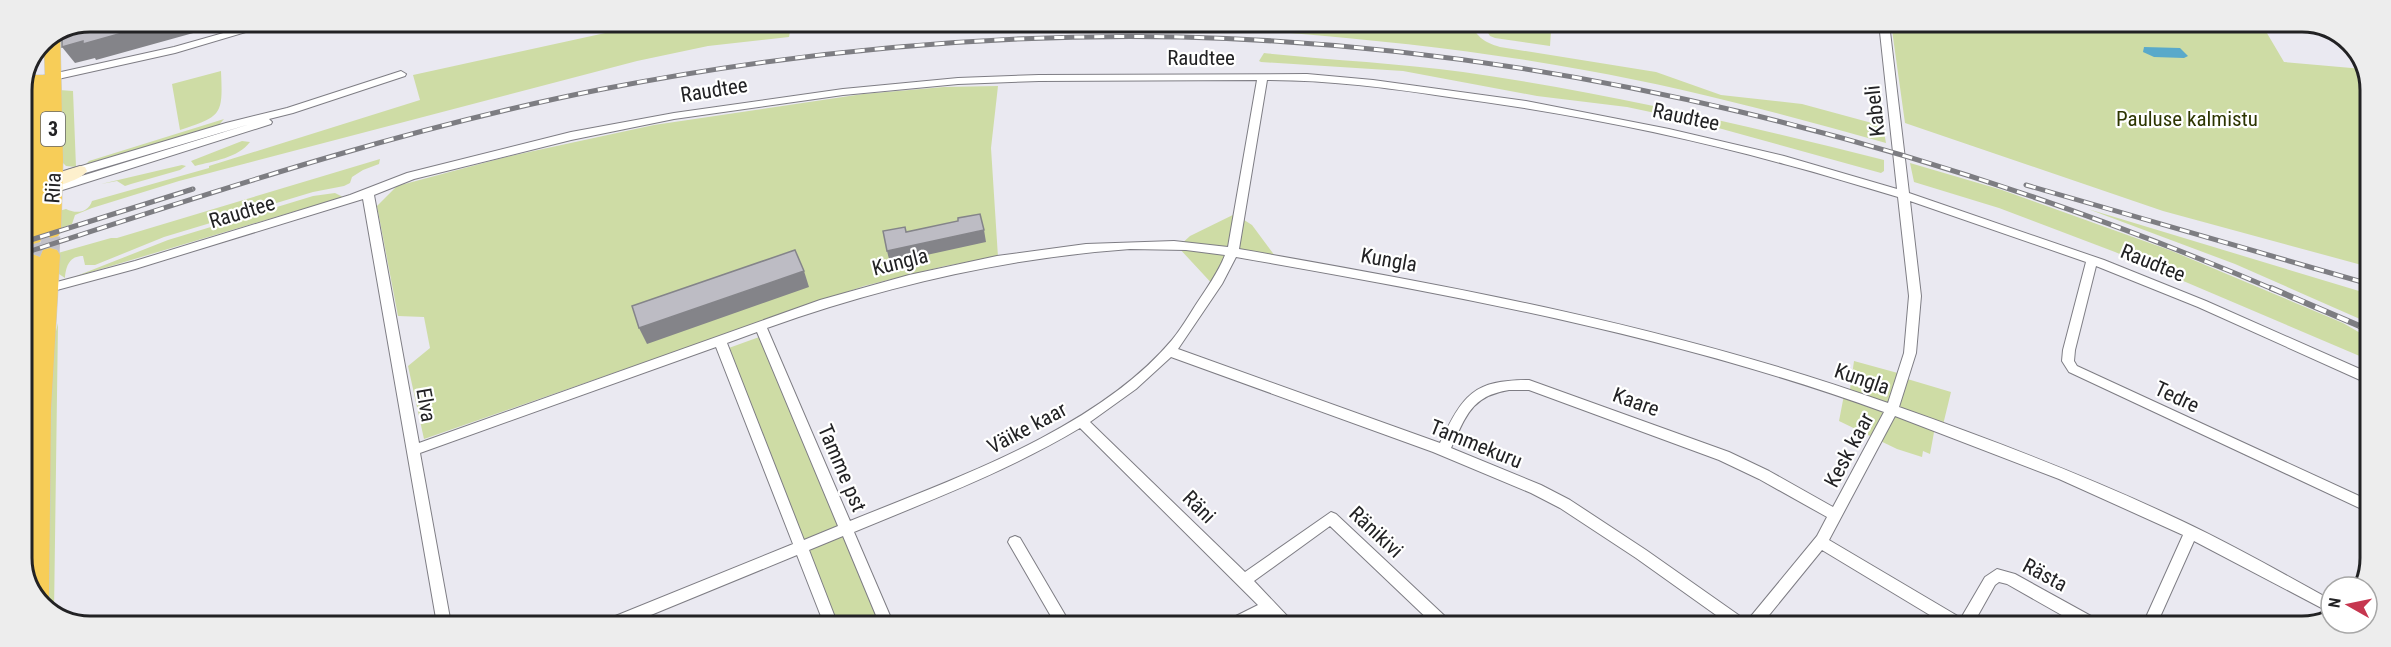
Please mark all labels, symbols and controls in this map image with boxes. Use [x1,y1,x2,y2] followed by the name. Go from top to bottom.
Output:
[1167,46,1235,70] street label: Raudtee
[679,73,749,107] street label: Raudtee
[1860,84,1890,138] street label: Kabeli
[1650,98,1722,136] street label: Raudtee
[2116,107,2258,131] park label: Pauluse kalmistu
[41,112,65,146] road number: 3
[40,172,66,204] street label: Riia
[206,191,278,233] street label: Raudtee
[2117,239,2189,287] street label: Raudtee
[870,243,930,281] street label: Kungla
[1359,243,1419,277] street label: Kungla
[1831,358,1893,400] street label: Kungla
[2151,376,2203,418] street label: Tedre
[1610,383,1663,421] street label: Kaare
[411,386,441,424] street label: Elva
[983,397,1071,459] street label: Väike kaar
[1819,409,1879,491] street label: Kesk kaar
[1426,415,1526,473] street label: Tammekuru
[813,421,871,515] street label: Tamme pst
[1178,486,1220,528] street label: Räni
[1344,501,1408,563] street label: Ränikivi
[2019,553,2071,597] street label: Rästa
[2319,575,2379,635] north arrow
[2325,596,2345,609] text: N

